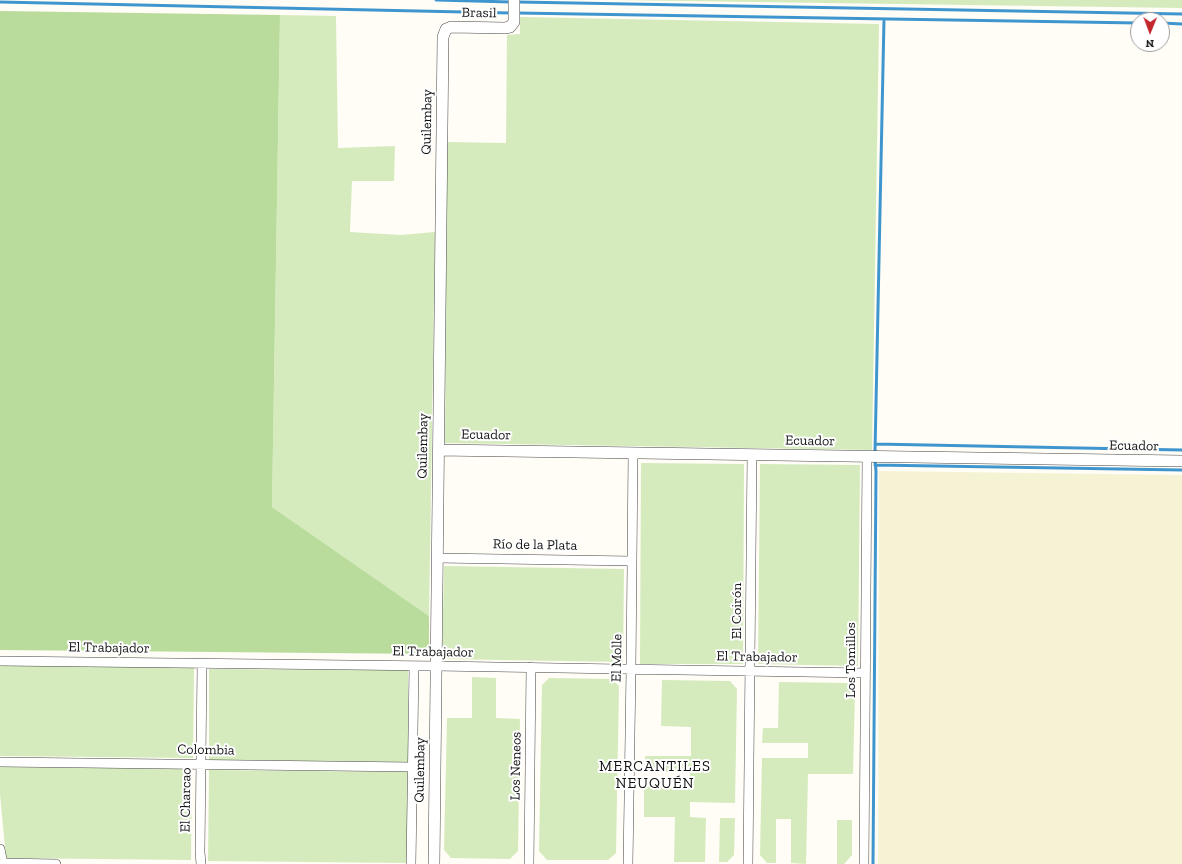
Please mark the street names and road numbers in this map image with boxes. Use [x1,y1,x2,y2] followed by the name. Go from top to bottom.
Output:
[461,4,497,22] street label: Brasil
[418,89,436,155] street label: Quilembay
[414,413,432,479] street label: Quilembay
[461,426,511,444] street label: Ecuador
[785,432,835,450] street label: Ecuador
[1109,437,1159,455] street label: Ecuador
[493,536,577,554] street label: Río de la Plata
[729,583,745,639] street label: El Coirón
[843,622,859,698] street label: Los Tomillos
[608,634,626,682] street label: El Molle
[68,639,150,657] street label: El Trabajador
[392,643,474,661] street label: El Trabajador
[716,648,798,666] street label: El Trabajador
[507,732,525,800] street label: Los Neneos
[411,737,429,803] street label: Quilembay
[177,741,235,759] street label: Colombia
[177,767,195,833] street label: El Charcao

